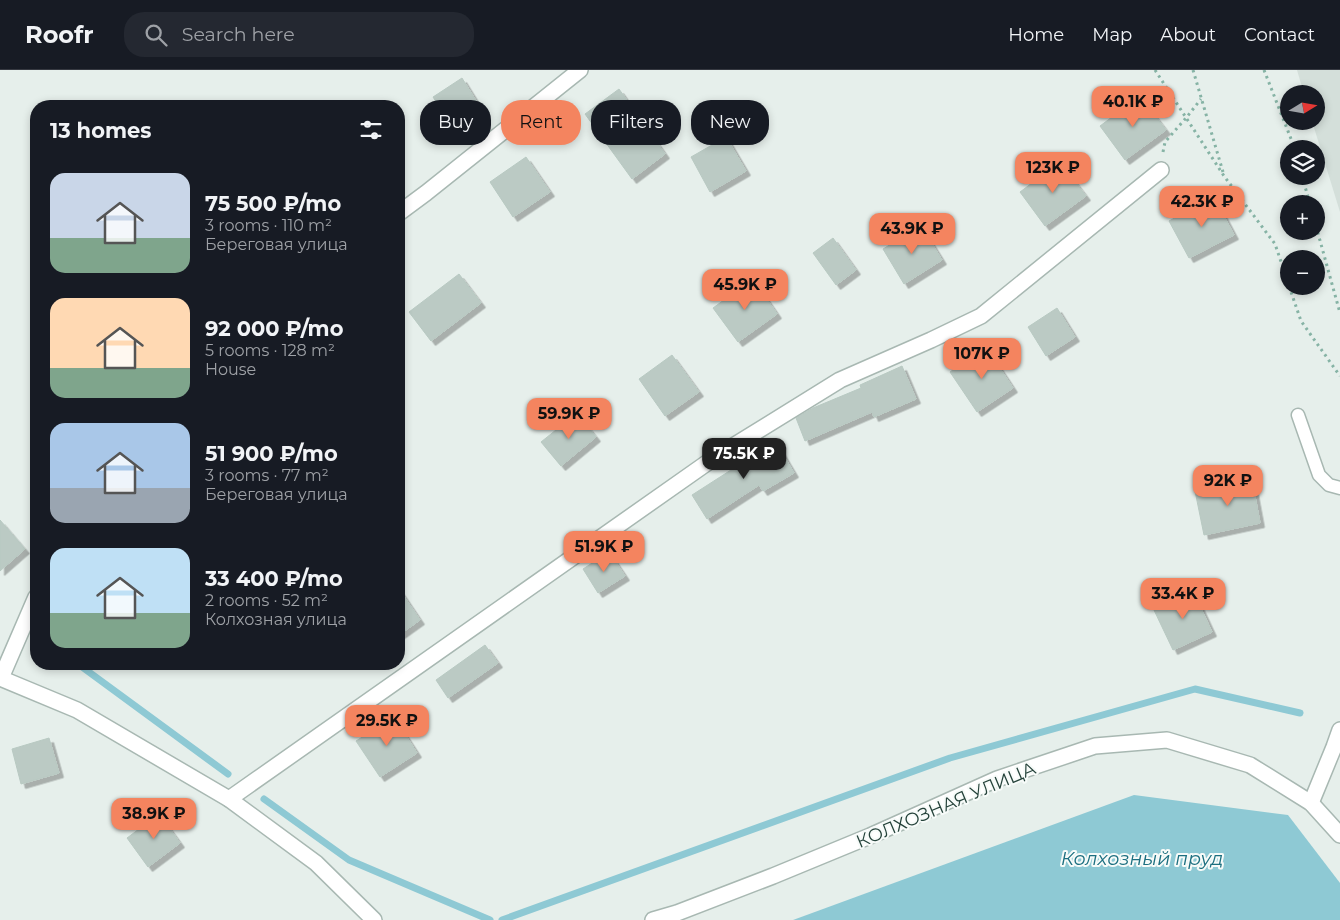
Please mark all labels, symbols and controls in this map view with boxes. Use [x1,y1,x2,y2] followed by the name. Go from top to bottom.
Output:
[124,12,474,57] search box
[25,20,94,49] text: Roofr
[142,21,170,49] icon: search
[182,23,295,46] text: Search here
[1008,24,1064,46] text: Home
[1092,24,1132,46] text: Map
[1160,24,1216,46] text: About
[1244,24,1315,46] text: Contact
[1087,85,1179,128] pin: 40.1K ₽
[1280,85,1325,130] north arrow
[1280,85,1325,295] map controls
[1103,92,1163,111] text: 40.1K ₽
[420,100,491,145] chip: Buy
[501,100,581,145] chip: Rent
[591,100,681,145] chip: Filters
[691,100,769,145] chip: New
[357,116,385,144] icon: filters
[50,118,151,143] text: 13 homes
[1280,140,1325,185] button: layers
[1012,152,1094,194] pin: 123K ₽
[1026,158,1080,177] text: 123K ₽
[1156,186,1248,228] pin: 42.3K ₽
[205,191,341,216] text: 75 500 ₽/mo
[1170,192,1234,211] text: 42.3K ₽
[90,193,150,253] icon: home
[1280,195,1325,240] button: +
[866,212,958,255] pin: 43.9K ₽
[205,216,332,235] text: 3 rooms · 110 m²
[880,219,944,238] text: 43.9K ₽
[205,235,348,254] text: Береговая улица
[1280,250,1325,295] button: −
[699,268,791,311] pin: 45.9K ₽
[713,275,777,294] text: 45.9K ₽
[205,316,344,341] text: 92 000 ₽/mo
[90,318,150,378] icon: home
[941,338,1023,380] pin: 107K ₽
[205,341,335,360] text: 5 rooms · 128 m²
[954,344,1010,363] text: 107K ₽
[205,360,256,379] text: House
[523,398,615,440] pin: 59.9K ₽
[538,404,600,423] text: 59.9K ₽
[698,438,790,480] pin: 75.5K ₽
[205,441,338,466] text: 51 900 ₽/mo
[90,443,150,503] icon: home
[713,444,775,463] text: 75.5K ₽
[1193,464,1263,507] pin: 92K ₽
[205,466,329,485] text: 3 rooms · 77 m²
[1204,471,1252,490] text: 92K ₽
[205,485,348,504] text: Береговая улица
[558,530,650,573] pin: 51.9K ₽
[575,537,633,556] text: 51.9K ₽
[205,566,343,591] text: 33 400 ₽/mo
[90,568,150,628] icon: home
[1137,578,1229,620] pin: 33.4K ₽
[1152,584,1214,603] text: 33.4K ₽
[205,591,328,610] text: 2 rooms · 52 m²
[205,610,347,629] text: Колхозная улица
[341,704,433,747] pin: 29.5K ₽
[356,711,418,730] text: 29.5K ₽
[853,757,1040,853] street label: КОЛХОЗНАЯ УЛИЦА
[108,798,200,840] pin: 38.9K ₽
[122,804,186,823] text: 38.9K ₽
[1061,847,1223,870] water label: Колхозный пруд

